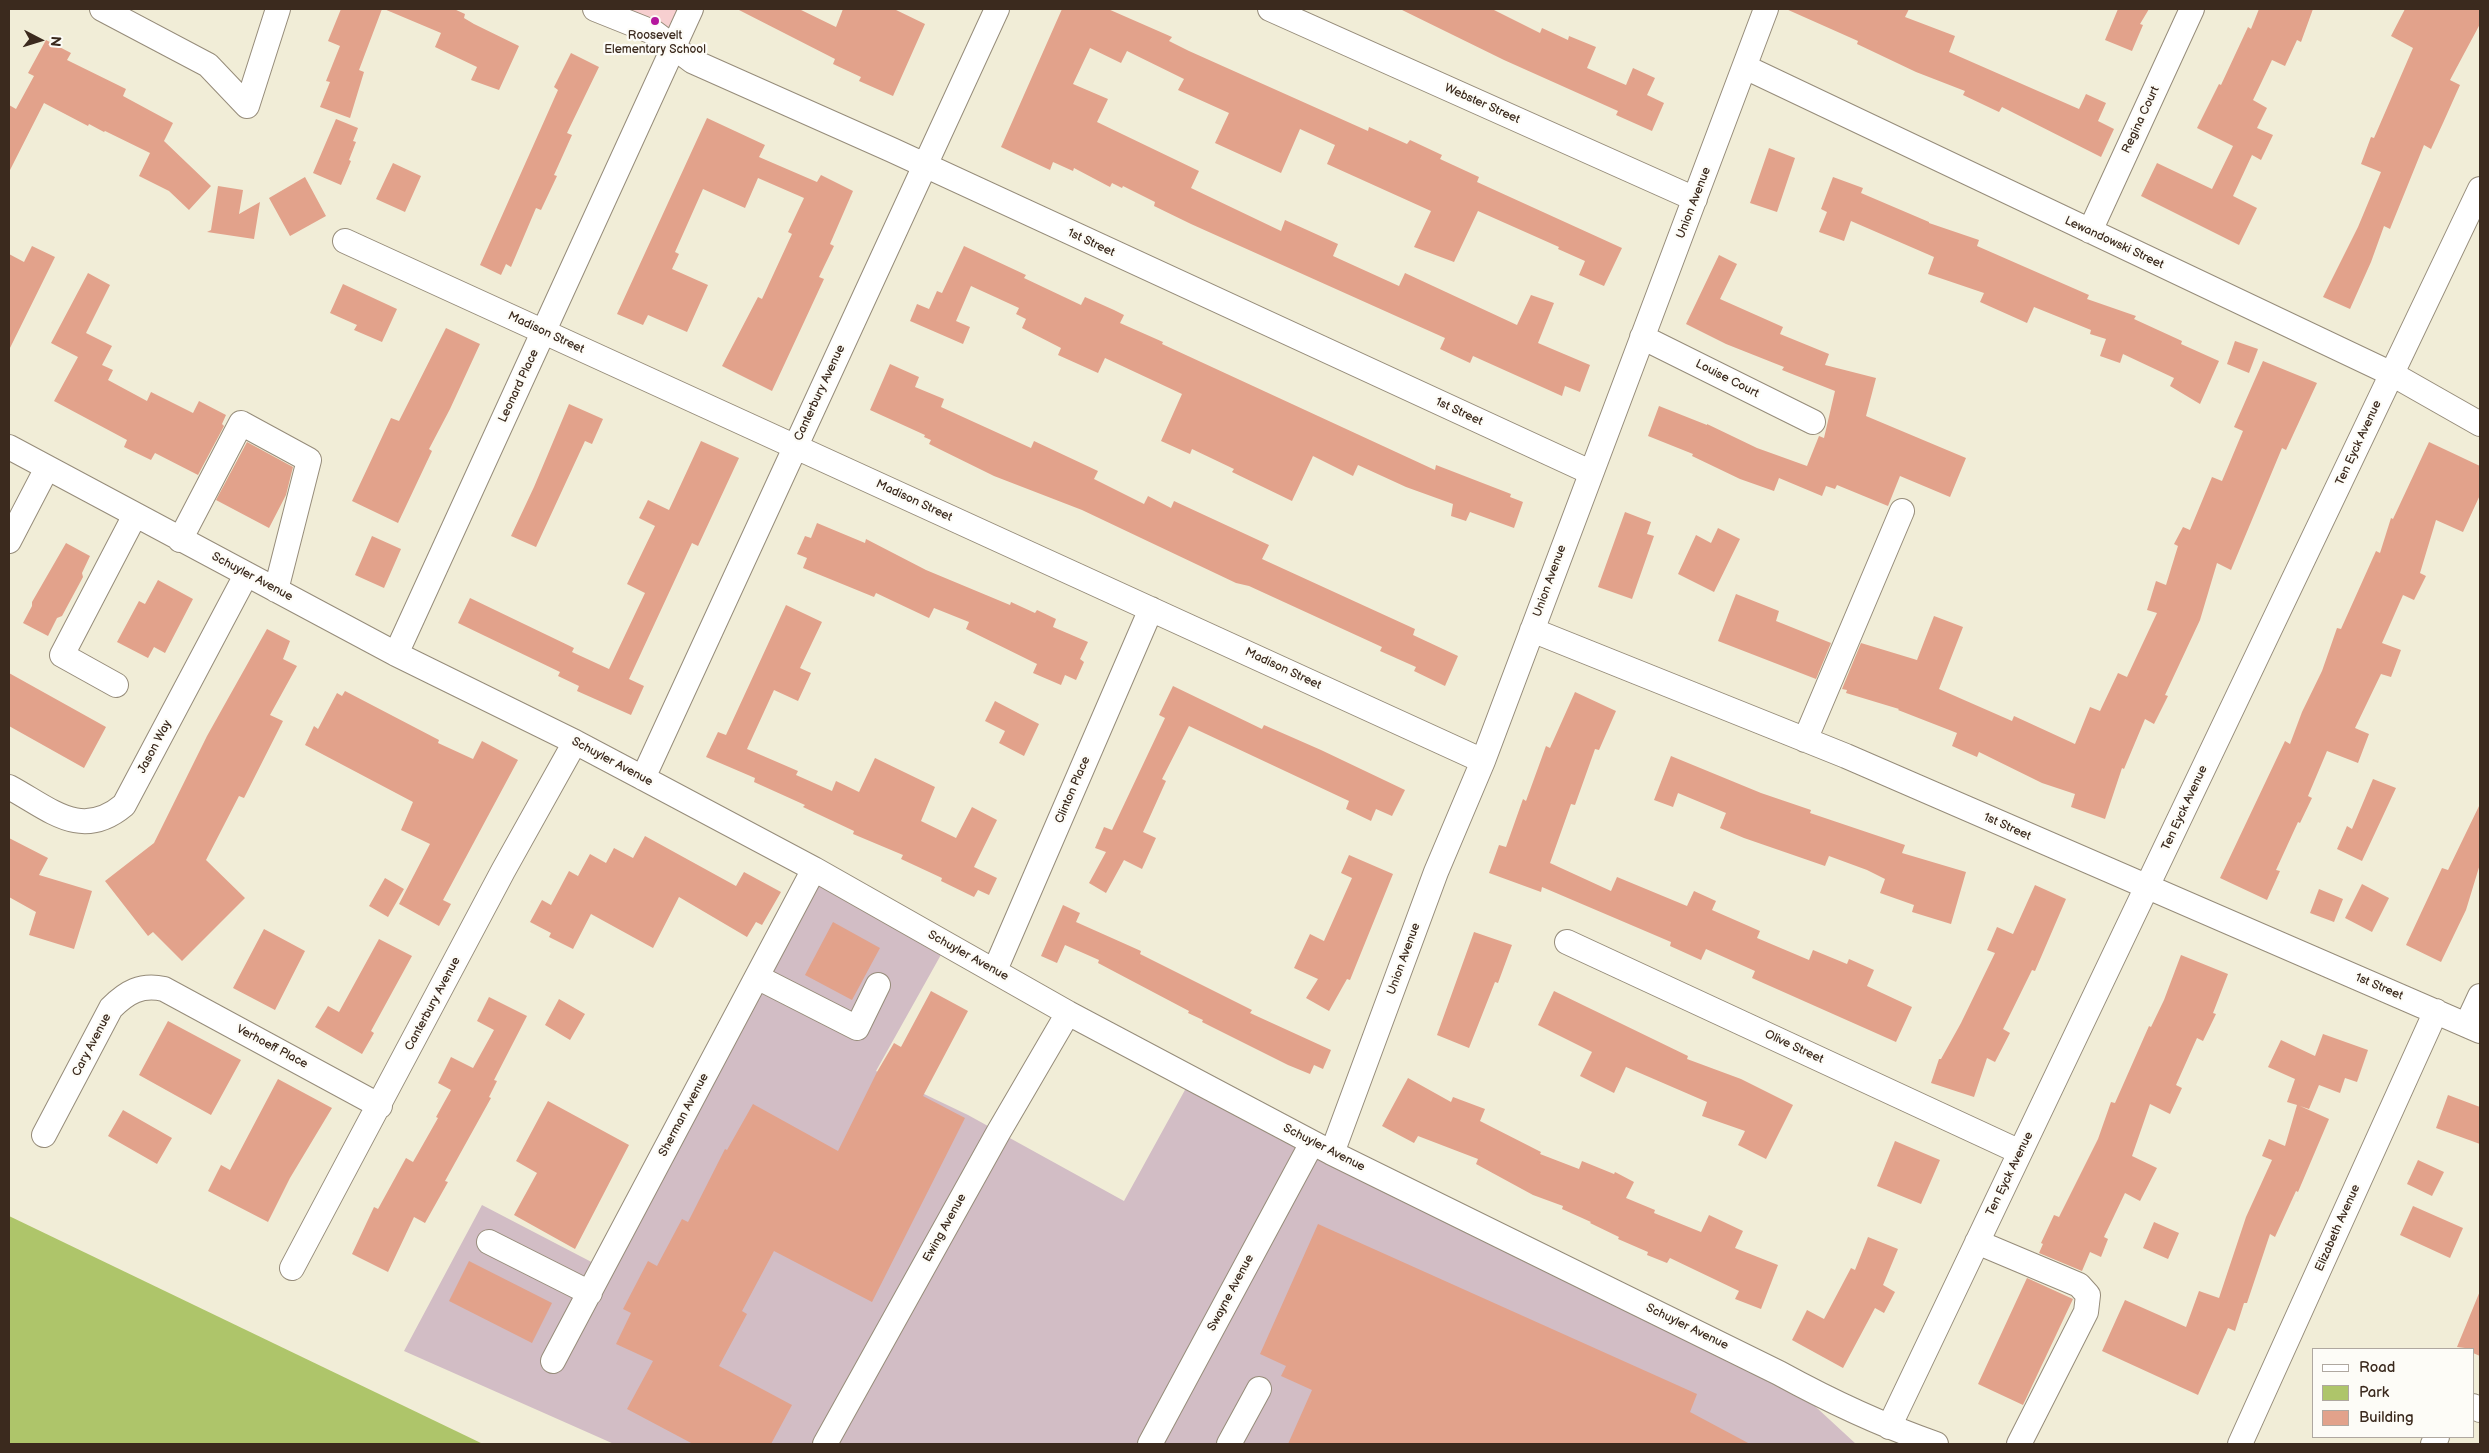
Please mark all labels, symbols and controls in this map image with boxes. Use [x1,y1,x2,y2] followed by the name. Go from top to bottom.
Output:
[15,15,65,65] north arrow
[649,15,661,27] marker: Roosevelt Elementary School
[604,29,706,57] place label: Roosevelt Elementary School
[47,35,64,47] text: N
[1442,81,1522,127] street label: Webster Street
[2119,84,2163,156] street label: Regina Court
[1674,165,1714,241] street label: Union Avenue
[2062,214,2166,272] street label: Lewandowski Street
[1065,226,1117,260] street label: 1st Street
[506,309,586,357] street label: Madison Street
[791,343,849,443] street label: Canterbury Avenue
[496,347,542,425] street label: Leonard Place
[1693,357,1761,401] street label: Louise Court
[1433,395,1485,429] street label: 1st Street
[2333,398,2385,488] street label: Ten Eyck Avenue
[874,477,954,525] street label: Madison Street
[1530,543,1570,619] street label: Union Avenue
[209,550,295,604] street label: Schuyler Avenue
[1243,645,1323,693] street label: Madison Street
[135,718,175,776] street label: Jason Way
[569,735,655,789] street label: Schuyler Avenue
[1052,754,1094,826] street label: Clinton Place
[2159,763,2211,853] street label: Ten Eyck Avenue
[1981,810,2033,844] street label: 1st Street
[1384,921,1424,997] street label: Union Avenue
[925,928,1011,984] street label: Schuyler Avenue
[402,955,464,1053] street label: Canterbury Avenue
[2353,971,2405,1003] street label: 1st Street
[69,1011,115,1079] street label: Cary Avenue
[234,1022,310,1072] street label: Verhoeff Place
[1762,1027,1826,1067] street label: Olive Street
[656,1071,712,1159] street label: Sherman Avenue
[1281,1121,1367,1175] street label: Schuyler Avenue
[1983,1130,2037,1218] street label: Ten Eyck Avenue
[2312,1182,2364,1274] street label: Elizabeth Avenue
[920,1191,970,1265] street label: Ewing Avenue
[1205,1252,1257,1334] street label: Swayne Avenue
[1643,1301,1731,1353] street label: Schuyler Avenue
[2312,1348,2474,1438] legend
[2359,1358,2395,1377] text: Road
[2359,1383,2389,1402] text: Park
[2359,1408,2414,1427] text: Building

